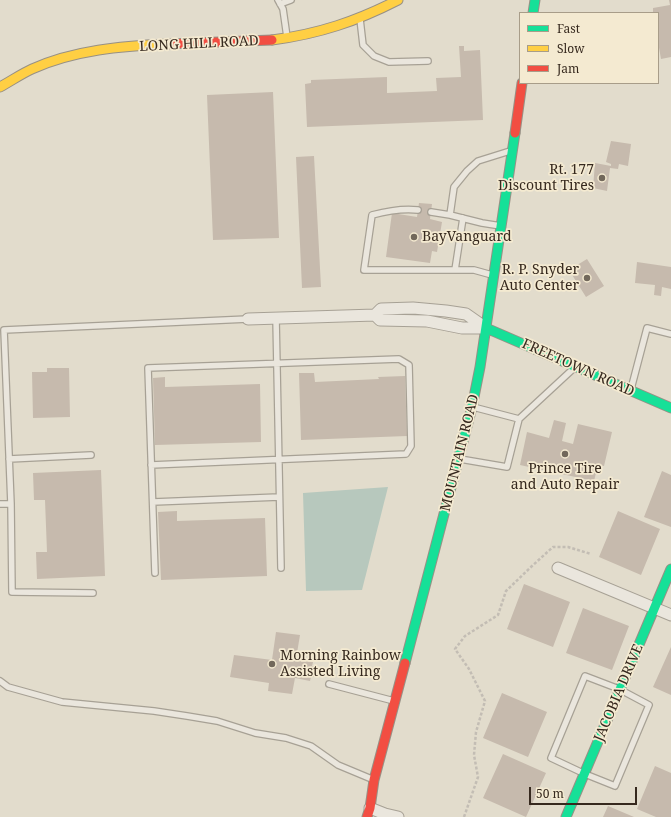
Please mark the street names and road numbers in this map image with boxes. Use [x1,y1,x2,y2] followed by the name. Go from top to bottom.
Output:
[139,32,259,56] street label: LONG HILL ROAD
[519,336,637,400] street label: FREETOWN ROAD
[437,393,483,513] street label: MOUNTAIN ROAD
[591,642,647,744] street label: JACOBIA DRIVE

